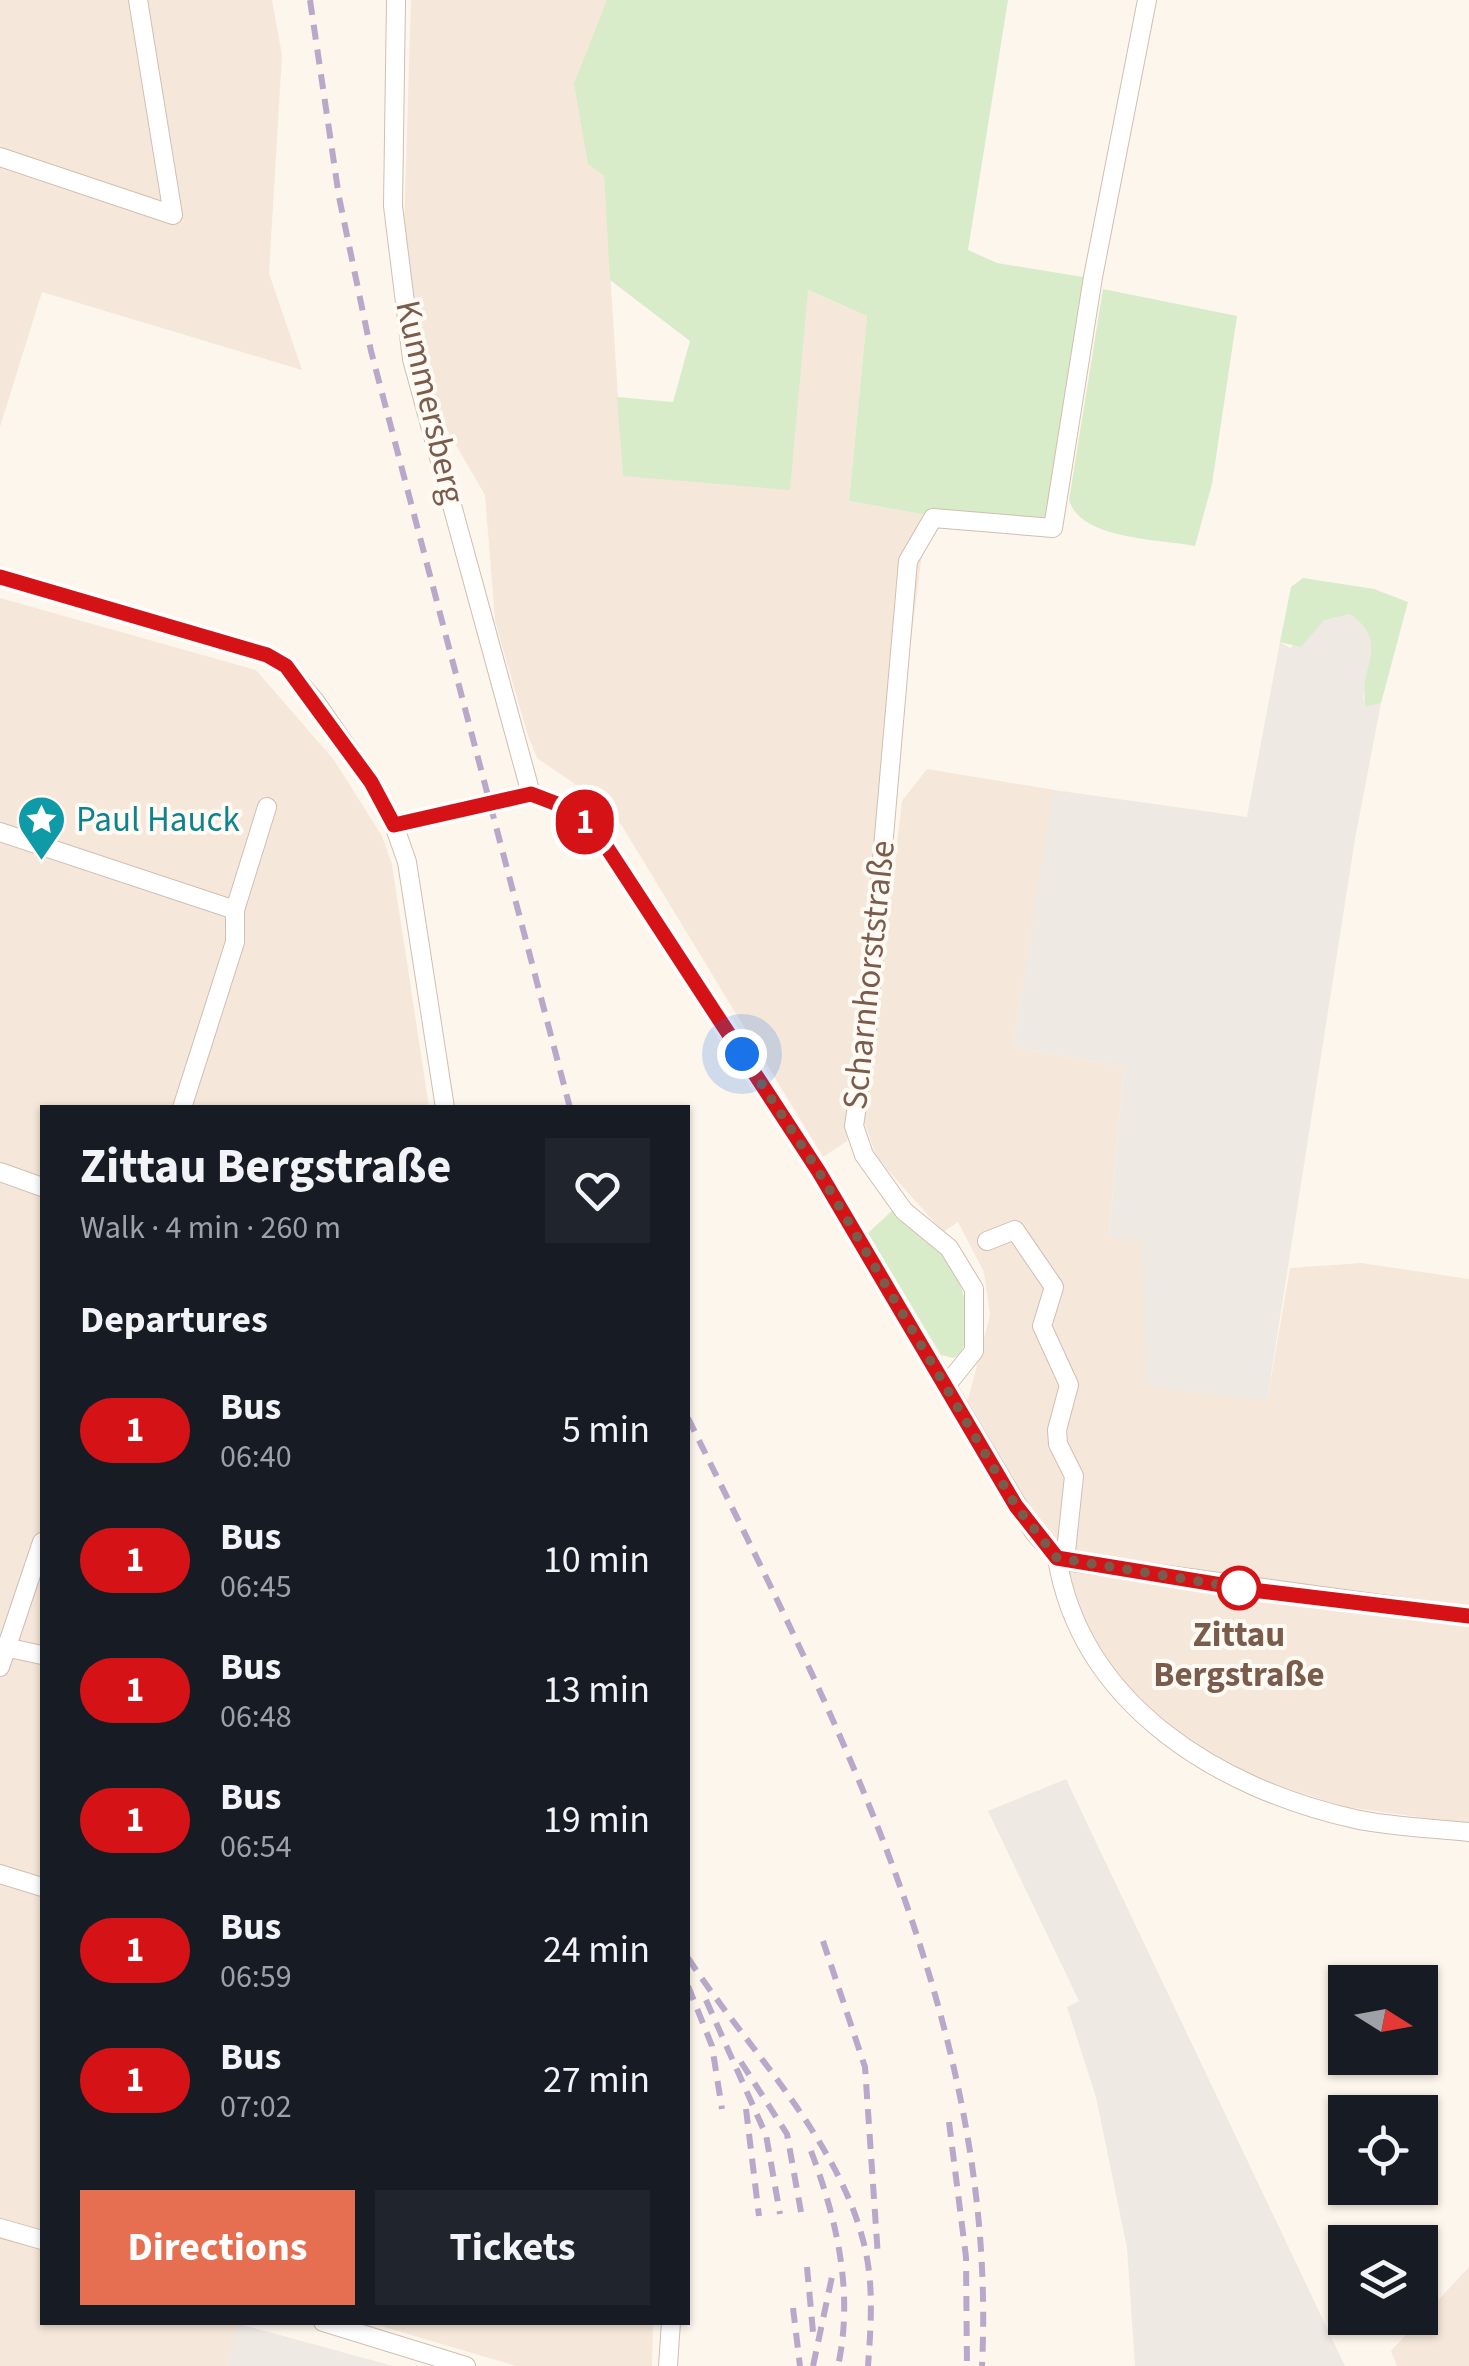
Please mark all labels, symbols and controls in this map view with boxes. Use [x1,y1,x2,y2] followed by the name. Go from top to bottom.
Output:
[382,296,478,509] street label: Kummersberg
[552,790,618,854] line badge: 1
[15,794,67,862] place icon: Paul Hauck
[76,795,240,845] place label: Paul Hauck
[576,797,594,847] text: 1
[830,838,908,1112] street label: Scharnhorststraße
[717,1029,767,1079] your location
[80,1133,451,1201] text: Zittau Bergstraße
[545,1138,650,1243] button: heart
[80,1205,341,1251] text: Walk · 4 min · 260 m
[80,1293,268,1347] text: Departures
[220,1380,281,1434] text: Bus
[562,1403,650,1457] text: 5 min
[126,1405,144,1455] text: 1
[220,1434,292,1480] text: 06:40
[220,1510,281,1564] text: Bus
[543,1533,650,1587] text: 10 min
[126,1535,144,1585] text: 1
[220,1564,292,1610] text: 06:45
[1218,1567,1260,1609] marker: Zittau Bergstraße
[1153,1610,1325,1700] place label: Zittau Bergstraße
[220,1640,281,1694] text: Bus
[543,1663,650,1717] text: 13 min
[126,1665,144,1715] text: 1
[220,1694,292,1740] text: 06:48
[220,1770,281,1824] text: Bus
[543,1793,650,1847] text: 19 min
[126,1795,144,1845] text: 1
[220,1824,292,1870] text: 06:54
[220,1900,281,1954] text: Bus
[543,1923,650,1977] text: 24 min
[126,1925,144,1975] text: 1
[220,1954,292,2000] text: 06:59
[1328,1965,1438,2075] north arrow
[1328,1965,1438,2335] map controls
[220,2030,281,2084] text: Bus
[543,2053,650,2107] text: 27 min
[126,2055,144,2105] text: 1
[220,2084,292,2130] text: 07:02
[1328,2095,1438,2205] button: locate
[80,2190,355,2305] button: Directions
[375,2190,650,2305] button: Tickets
[1328,2225,1438,2335] button: layers

